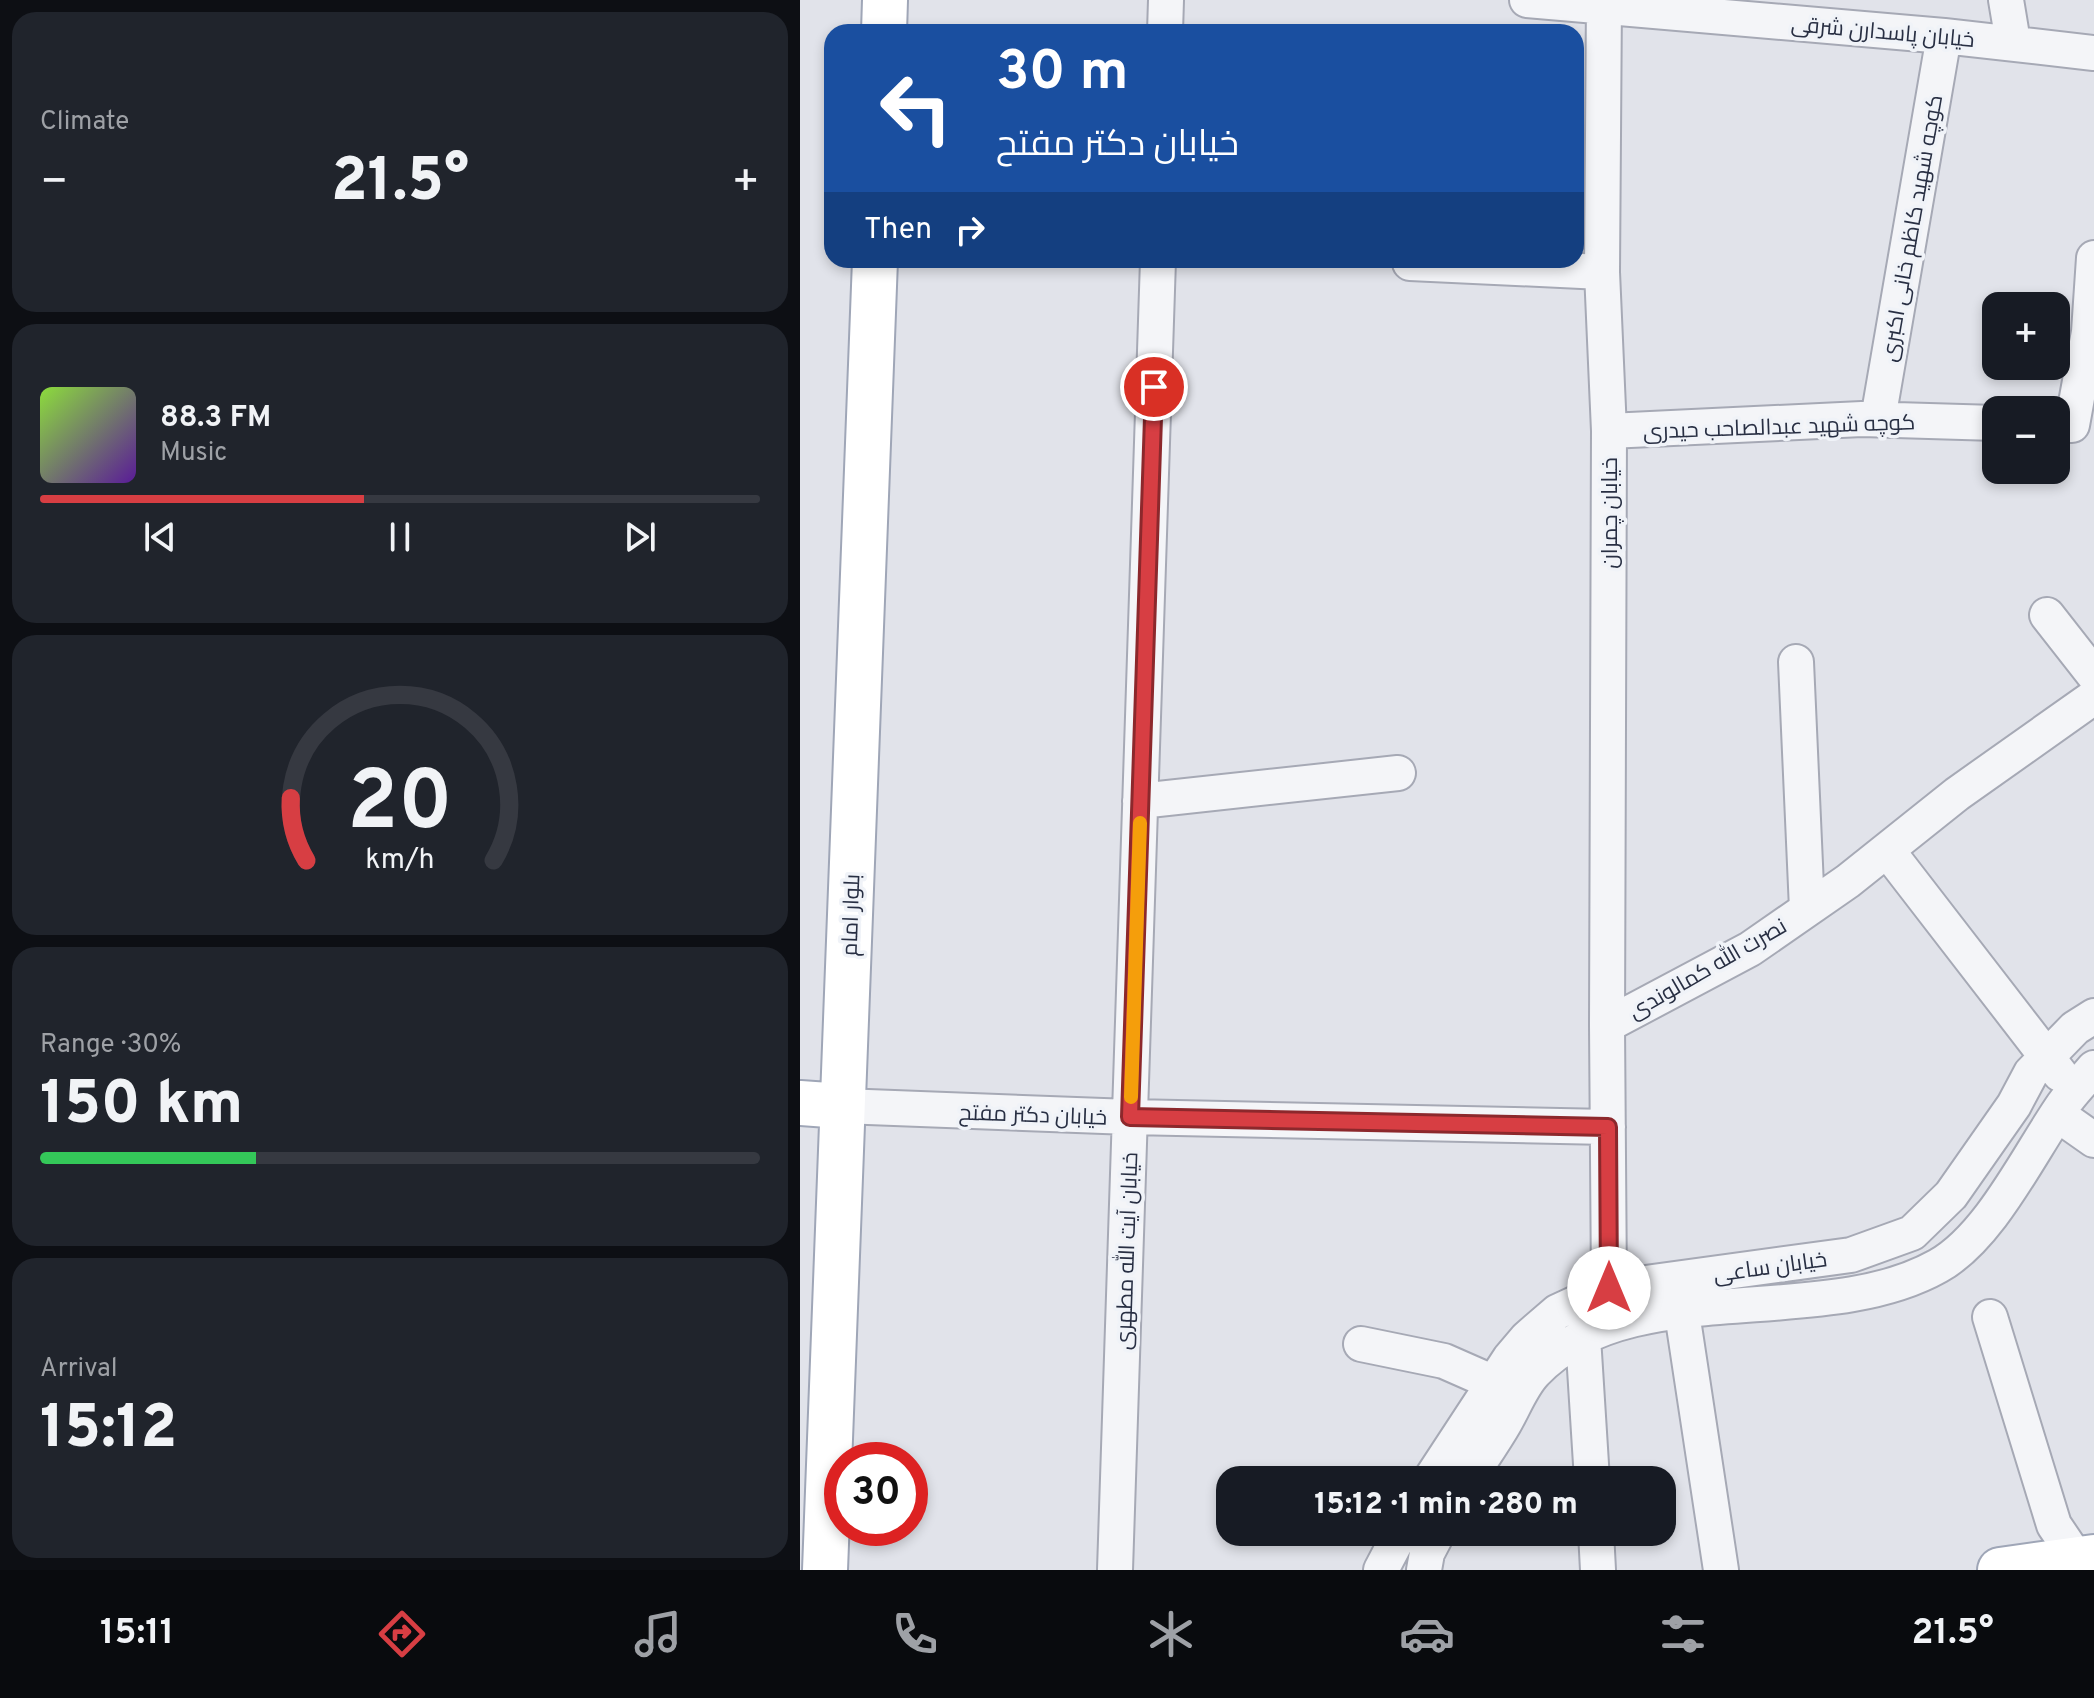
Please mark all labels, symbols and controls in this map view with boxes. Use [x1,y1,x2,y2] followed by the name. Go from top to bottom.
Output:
[1790,12,1976,55] street label: خیابان پاسدارن شرقی
[996,39,1129,109] text: 30 m
[864,56,968,160] icon: left
[1877,93,1950,364] street label: کوچه شهید کاظم خانی اکبری
[40,106,129,139] text: Climate
[996,123,1239,169] text: خیابان دکتر مفتح
[331,146,469,222] text: 21.5°
[40,156,68,212] text: −
[732,156,760,212] text: +
[948,208,992,252] icon: right
[864,212,932,249] text: Then
[1982,292,2070,484] map controls
[1982,292,2070,380] button: +
[1120,353,1188,421] pin
[1132,365,1176,409] icon: arrive
[1982,396,2070,484] button: −
[160,400,271,437] text: 88.3 FM
[1642,410,1916,447] street label: کوچه شهید عبدالصاحب حیدری
[160,437,227,470] text: Music
[1598,457,1625,569] street label: خیابان چمران
[138,515,182,559] icon: previous
[378,515,422,559] icon: pause
[618,515,662,559] icon: next
[347,754,453,859] text: 20
[365,843,435,879] text: km/h
[838,873,867,957] street label: بلوار امام
[1623,911,1792,1026] street label: نصرت الله کمالوندی
[40,1029,182,1062] text: Range · 30%
[40,1069,243,1145] text: 150 km
[958,1100,1108,1133] street label: خیابان دکتر مفتح
[1109,1152,1145,1351] street label: خیابان آیت الله مطهری
[1567,1246,1651,1330] position arrow
[1712,1247,1829,1290] street label: خیابان ساعی
[40,1353,118,1386] text: Arrival
[40,1393,177,1469] text: 15:12
[824,1442,928,1546] speed limit sign: 30
[1314,1487,1578,1524] text: 15:12 · 1 min · 280 m
[374,1606,430,1662] icon: directions
[630,1606,686,1662] icon: music
[887,1606,943,1662] icon: phone
[1143,1606,1199,1662] icon: climate
[1399,1606,1455,1662] icon: car
[1655,1606,1711,1662] icon: filters
[100,1611,174,1657] text: 15:11
[1911,1611,1994,1657] text: 21.5°

